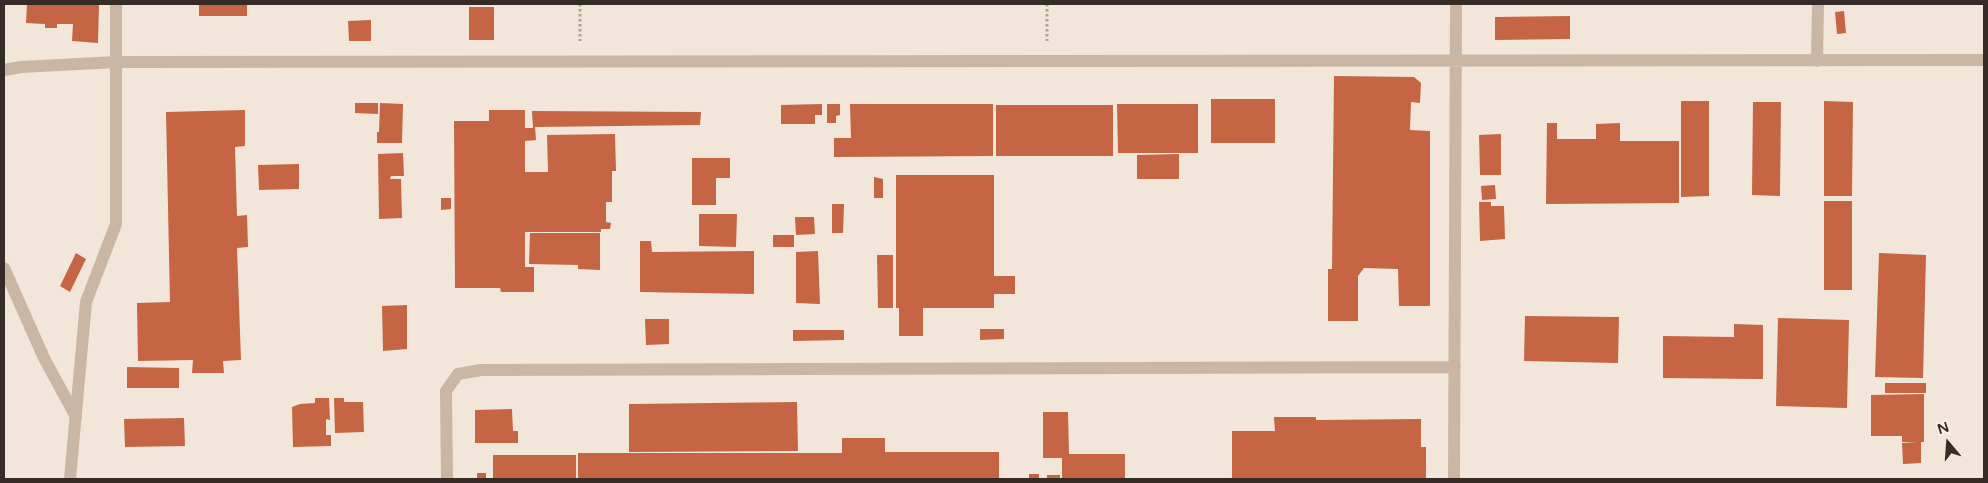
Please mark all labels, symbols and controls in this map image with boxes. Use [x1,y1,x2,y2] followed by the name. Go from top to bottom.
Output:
[1923,418,1973,468] north arrow
[1935,418,1951,438] text: N

